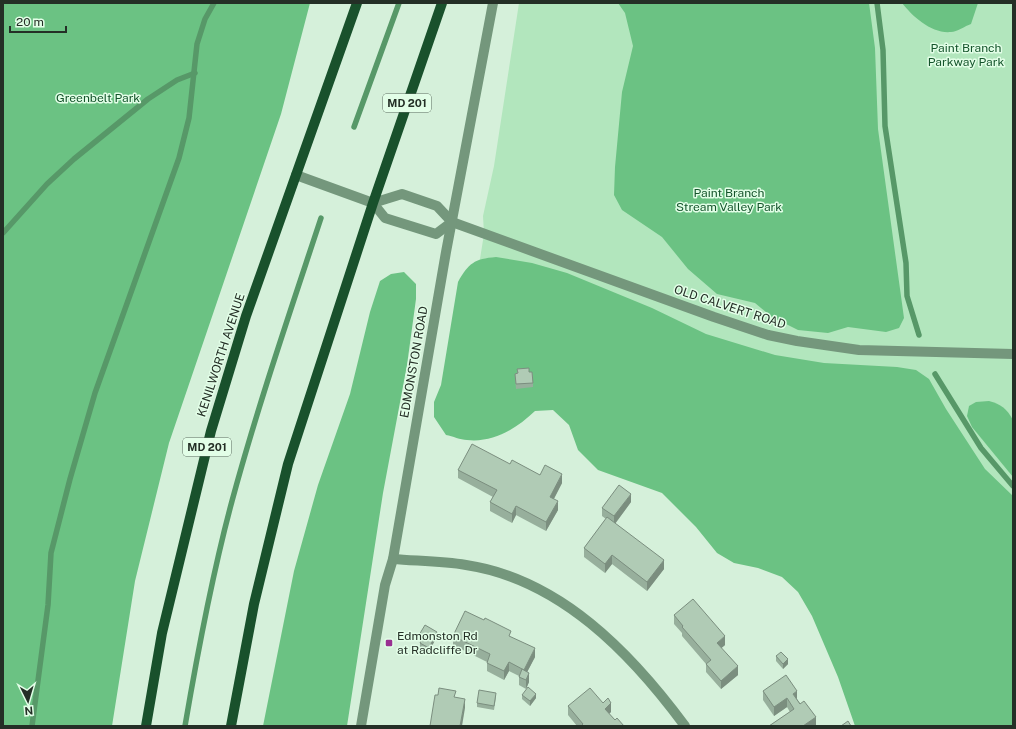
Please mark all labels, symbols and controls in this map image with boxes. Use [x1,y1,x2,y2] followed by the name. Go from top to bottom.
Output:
[10,8,66,34] scale bar
[16,15,44,29] text: 20 m
[928,41,1004,69] park label: Paint Branch Parkway Park
[56,91,140,105] park label: Greenbelt Park
[383,94,431,112] road number: MD 201
[676,186,782,214] park label: Paint Branch Stream Valley Park
[672,282,788,332] street label: OLD CALVERT ROAD
[194,291,248,419] street label: KENILWORTH AVENUE
[397,305,431,419] street label: EDMONSTON ROAD
[183,438,231,456] road number: MD 201
[397,629,478,657] place label: Edmonston Rd at Radcliffe Dr
[384,638,394,648] marker: Edmonston Rd at Radcliffe Dr
[8,681,48,721] north arrow
[24,705,34,717] text: N

